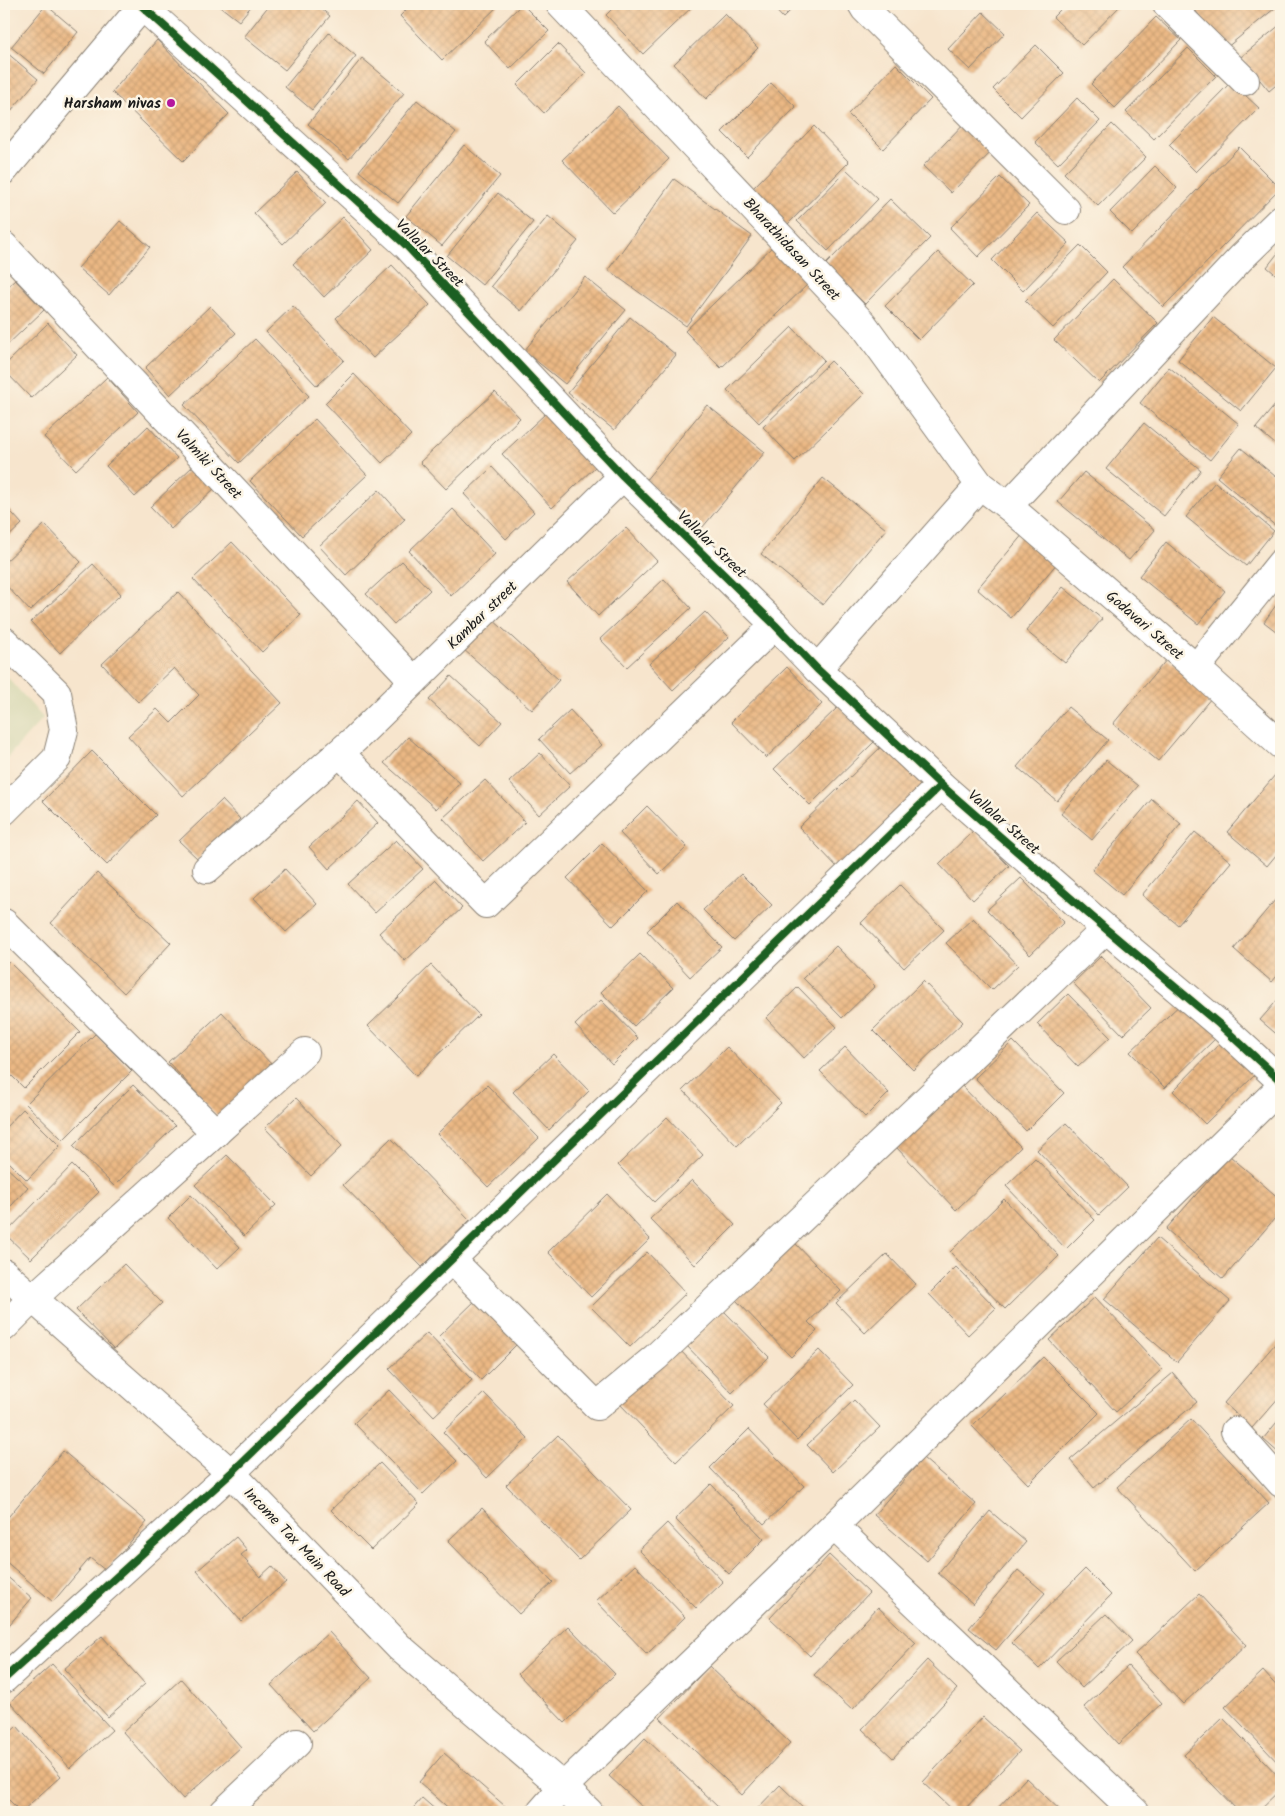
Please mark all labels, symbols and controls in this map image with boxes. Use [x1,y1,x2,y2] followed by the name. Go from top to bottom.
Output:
[64,92,161,116] place label: Harsham nivas
[165,97,177,109] marker: Harsham nivas
[737,192,846,307] street label: Bharathidasan Street
[389,214,469,294] street label: Vallalar Street
[169,424,247,505] street label: Valmiki Street
[671,505,752,584] street label: Vallalar Street
[442,576,524,656] street label: Kambar street
[1100,585,1189,667] street label: Godavari Street
[962,784,1045,861] street label: Vallalar Street
[237,1482,356,1603] street label: Income Tax Main Road

